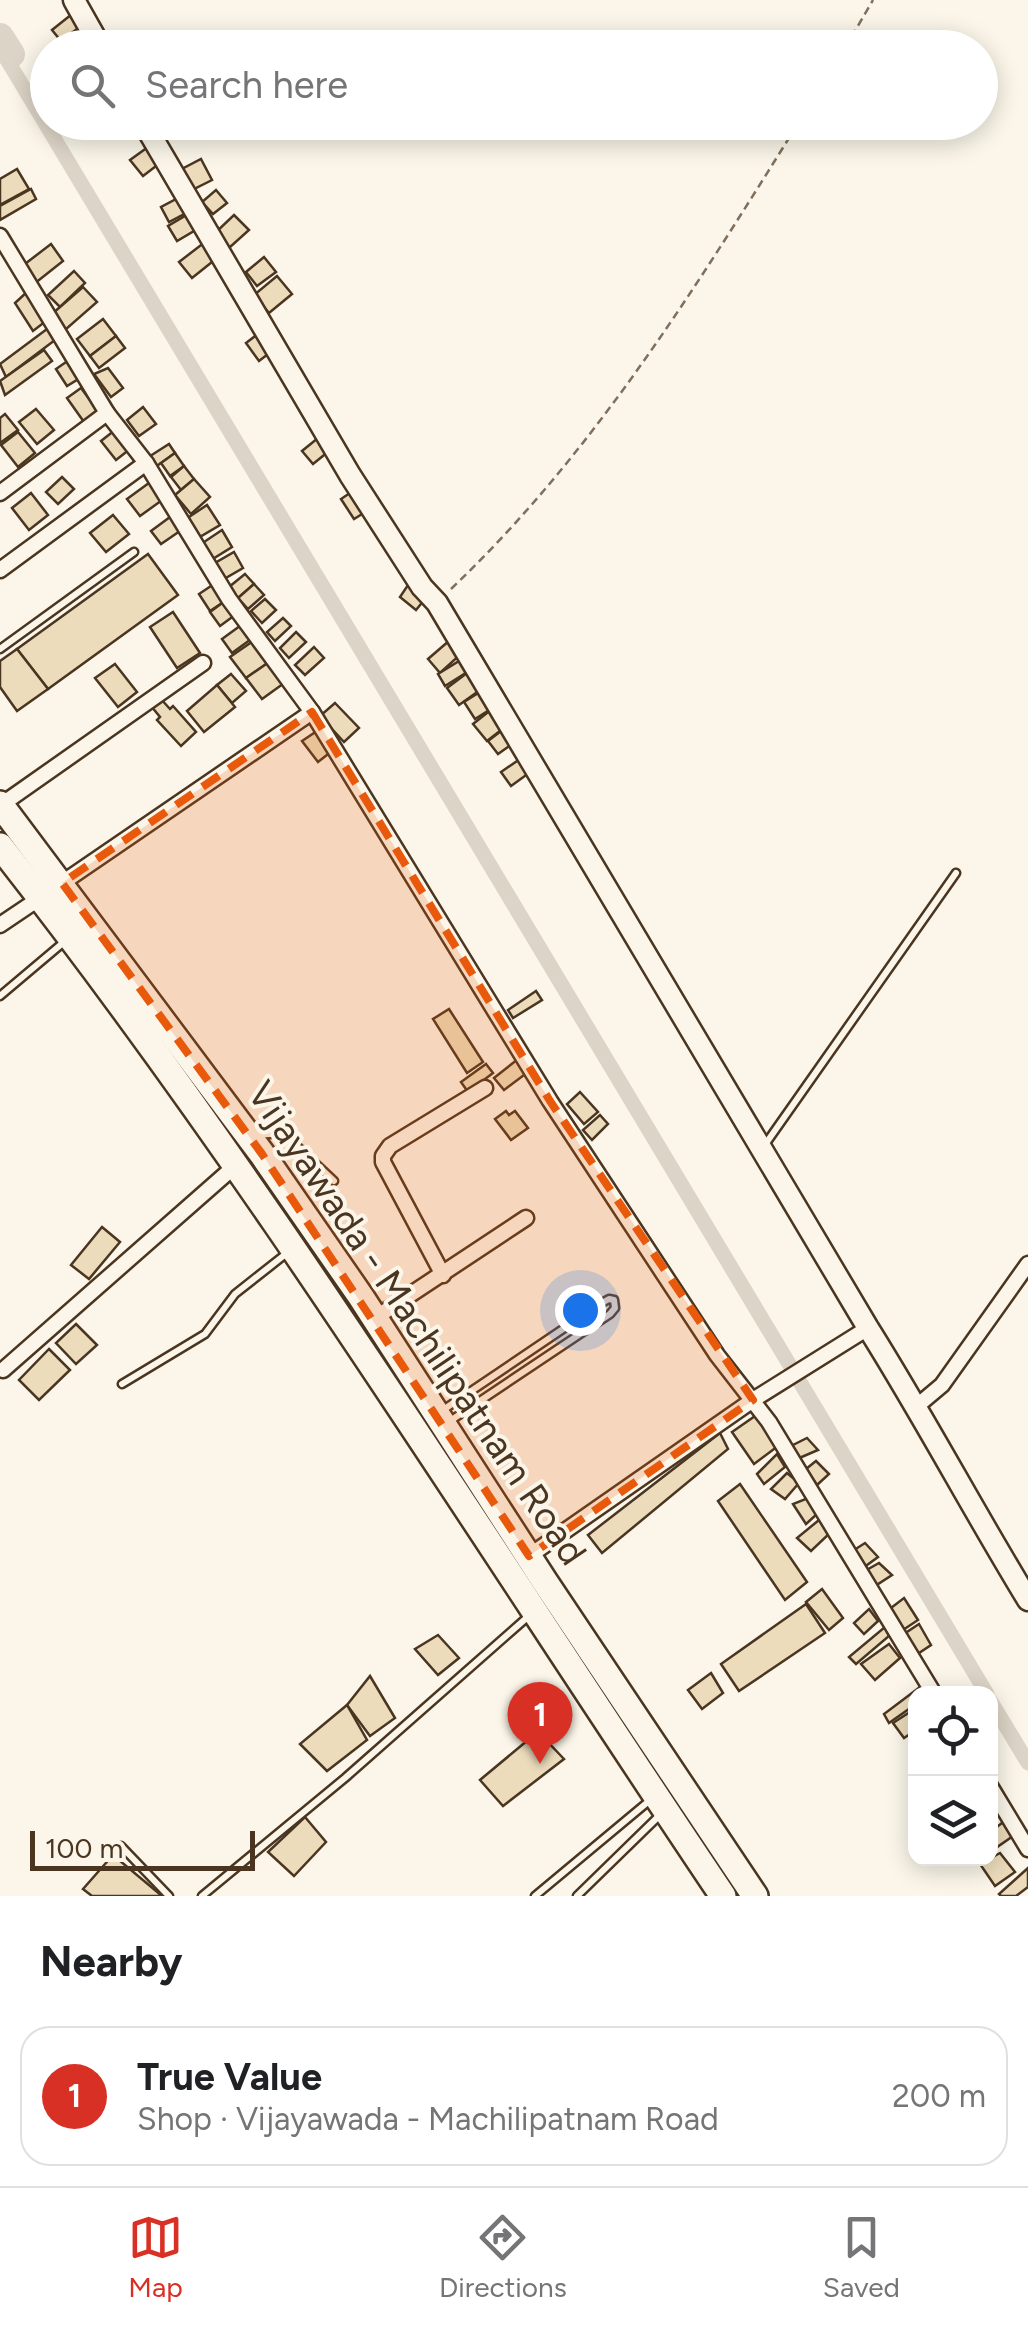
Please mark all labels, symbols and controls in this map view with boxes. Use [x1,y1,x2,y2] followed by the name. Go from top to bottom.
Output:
[30,30,998,140] search box
[65,58,120,113] icon: search
[145,62,348,108] text: Search here
[238,1072,596,1574] street label: Vijayawada - Machilipatnam Road
[555,1285,606,1336] your location
[508,1682,572,1764] pin: 1
[908,1686,998,1866] map controls
[908,1686,998,1776] button: locate
[908,1776,998,1866] button: layers
[30,1826,255,1870] scale bar
[45,1831,123,1865] text: 100 m
[40,1936,182,1987] text: Nearby
[137,2054,322,2100] text: True Value
[68,2077,81,2115] text: 1
[892,2077,986,2115] text: 200 m
[137,2100,719,2138] text: Shop · Vijayawada - Machilipatnam Road
[128,2210,183,2304] tab: Map
[439,2210,567,2304] tab: Directions
[823,2210,900,2304] tab: Saved

